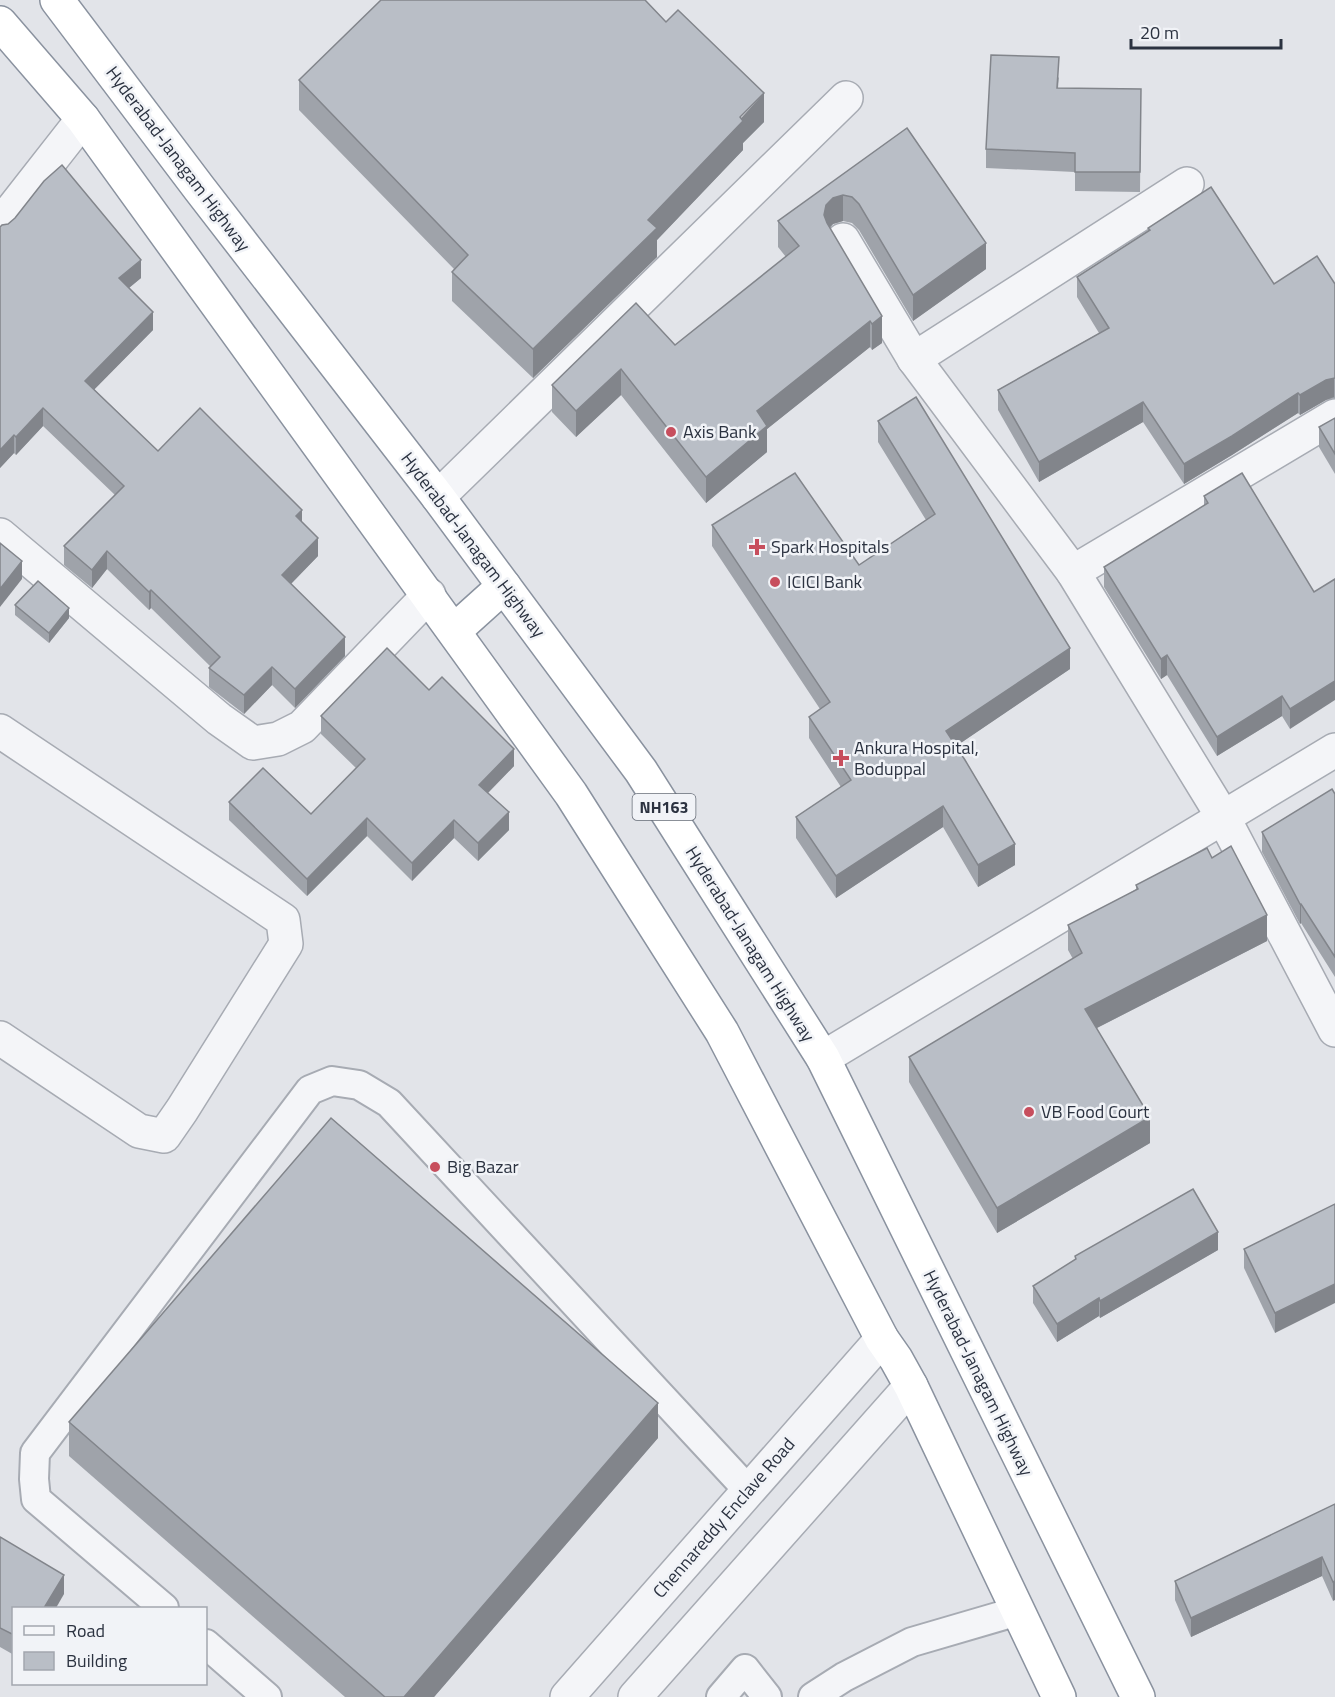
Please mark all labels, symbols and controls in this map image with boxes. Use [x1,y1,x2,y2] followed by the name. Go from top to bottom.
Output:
[1131,12,1281,50] scale bar
[1140,19,1179,46] text: 20 m
[100,60,257,257] street label: Hyderabad-Janagam Highway
[683,418,757,445] place label: Axis Bank
[664,425,678,439] marker: Axis Bank
[395,446,552,643] street label: Hyderabad-Janagam Highway
[771,533,889,560] place label: Spark Hospitals
[748,538,766,556] marker: Spark Hospitals
[787,568,863,595] place label: ICICI Bank
[768,575,782,589] marker: ICICI Bank
[854,734,979,782] place label: Ankura Hospital, Boduppal
[832,749,850,767] marker: Ankura Hospital, Boduppal
[632,794,696,820] road number: NH163
[679,841,822,1047] street label: Hyderabad-Janagam Highway
[1041,1098,1150,1125] place label: VB Food Court
[1022,1105,1036,1119] marker: VB Food Court
[447,1153,519,1180] place label: Big Bazar
[428,1160,442,1174] marker: Big Bazar
[917,1265,1040,1481] street label: Hyderabad-Janagam Highway
[646,1432,801,1604] street label: Chennareddy Enclave Road
[12,1607,207,1685] legend
[66,1617,105,1644] text: Road
[66,1647,127,1674] text: Building

